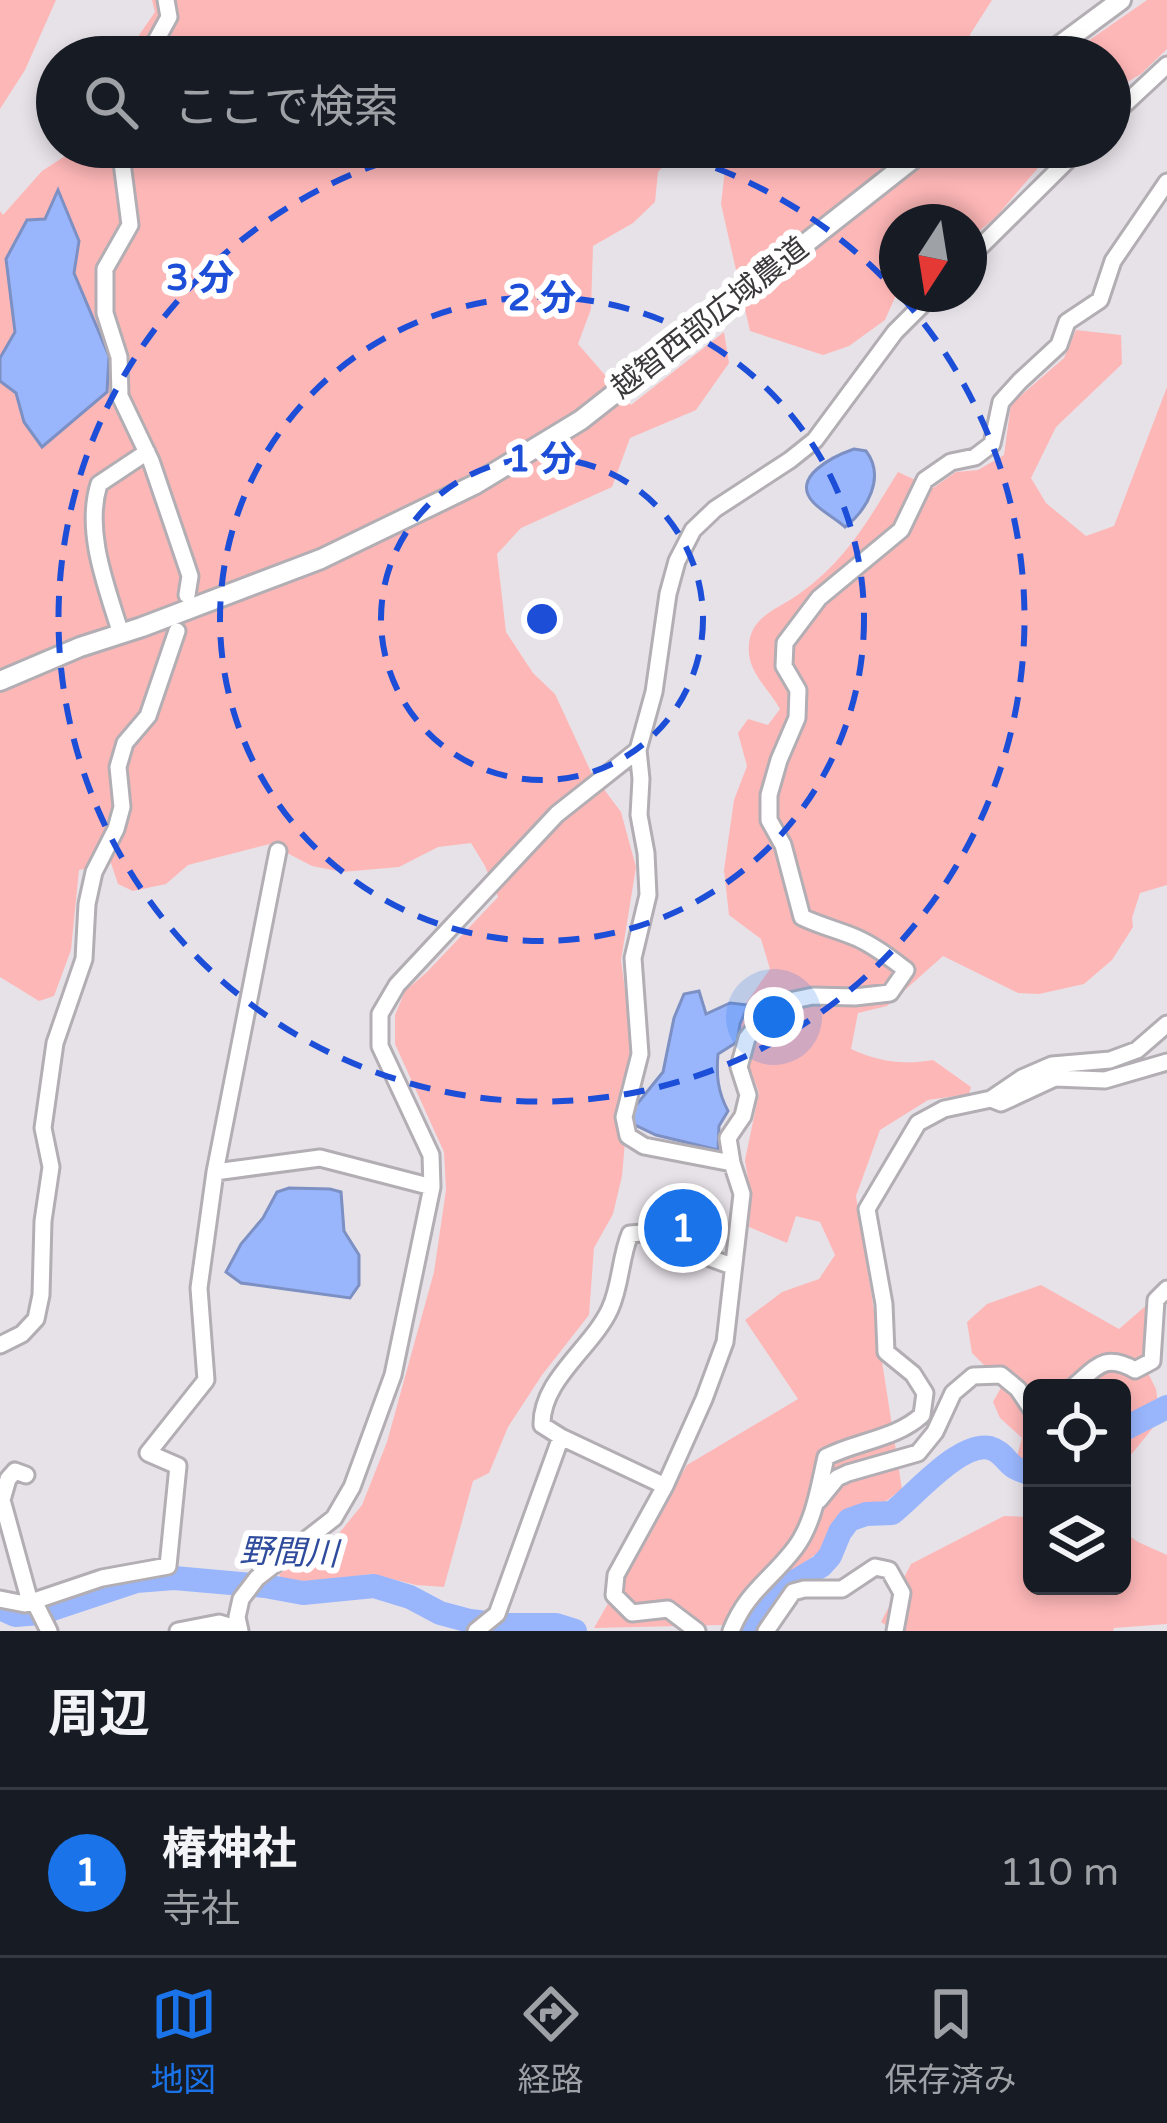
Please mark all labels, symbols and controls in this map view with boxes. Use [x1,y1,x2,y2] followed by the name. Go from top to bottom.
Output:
[36,36,1131,168] search box
[78,69,144,135] icon: search
[174,81,399,135] text: ここで検索
[879,204,987,312] north arrow
[604,230,816,406] street label: 越智西部広域農道
[166,257,234,300] text: 3 分
[508,277,576,320] text: 2 分
[508,438,576,481] text: 1 分
[521,598,563,640] centre of rings
[744,987,804,1047] your location
[644,1183,722,1273] pin: 1
[1023,1379,1131,1595] map controls
[1023,1379,1131,1487] button: locate
[1023,1487,1131,1595] button: layers
[239,1532,342,1574] water label: 野間川
[48,1684,150,1746] text: 周辺
[162,1823,297,1877] text: 椿神社
[75,1849,99,1896] text: 1
[1000,1849,1119,1896] text: 110 m
[162,1886,240,1933] text: 寺社
[151,1981,217,2101] tab: 地図
[518,1981,584,2101] tab: 経路
[885,1981,1017,2101] tab: 保存済み

